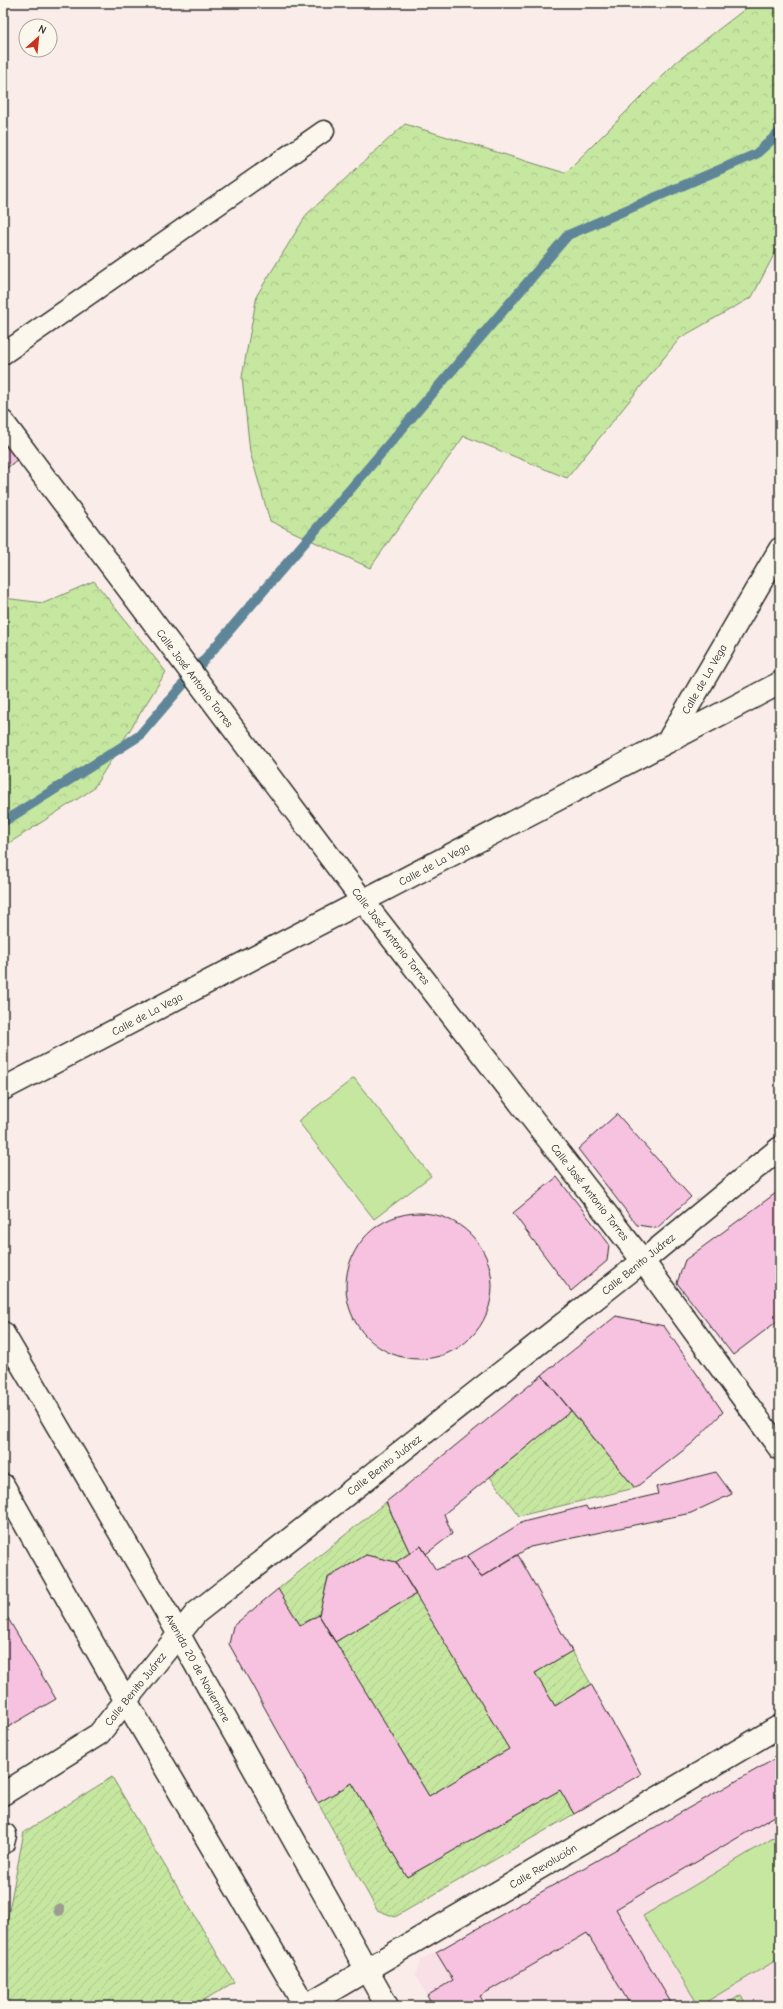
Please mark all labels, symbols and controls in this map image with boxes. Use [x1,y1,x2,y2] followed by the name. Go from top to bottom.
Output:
[18,18,58,58] north arrow
[36,22,48,37] text: N
[154,627,236,730] street label: Calle José Antonio Torres
[679,642,730,716] street label: Calle de La Vega
[397,840,472,889] street label: Calle de La Vega
[349,885,433,988] street label: Calle José Antonio Torres
[110,990,185,1039] street label: Calle de La Vega
[548,1141,632,1244] street label: Calle José Antonio Torres
[599,1231,678,1298] street label: Calle Benito Juárez
[345,1432,424,1498] street label: Calle Benito Juárez
[162,1612,233,1725] street label: Avenida 20 de Noviembre
[102,1650,169,1729] street label: Calle Benito Juárez
[507,1841,579,1892] street label: Calle Revolución

